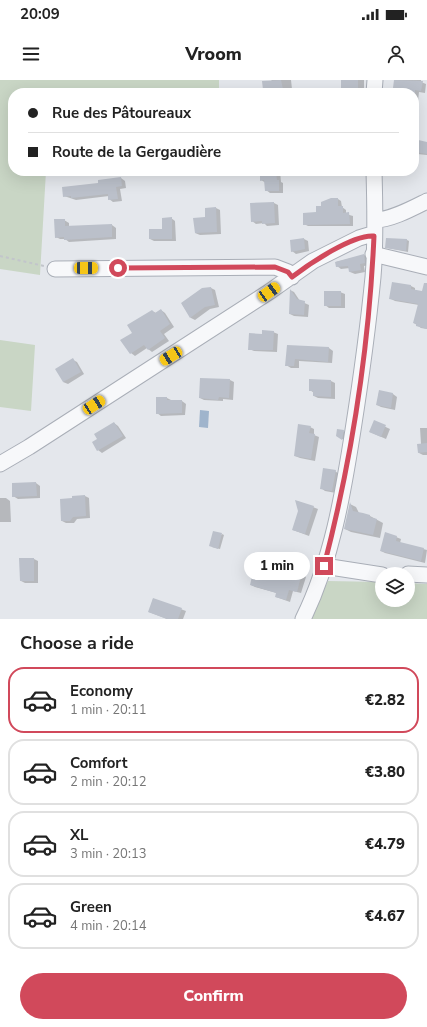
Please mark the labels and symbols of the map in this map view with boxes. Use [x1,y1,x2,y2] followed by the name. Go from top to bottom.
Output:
[109,259,127,277] route start
[74,262,98,274] car
[256,280,282,304] car
[158,345,184,367] car
[81,393,107,417] car
[244,552,310,580] callout: 1 min
[315,557,333,575] route end

